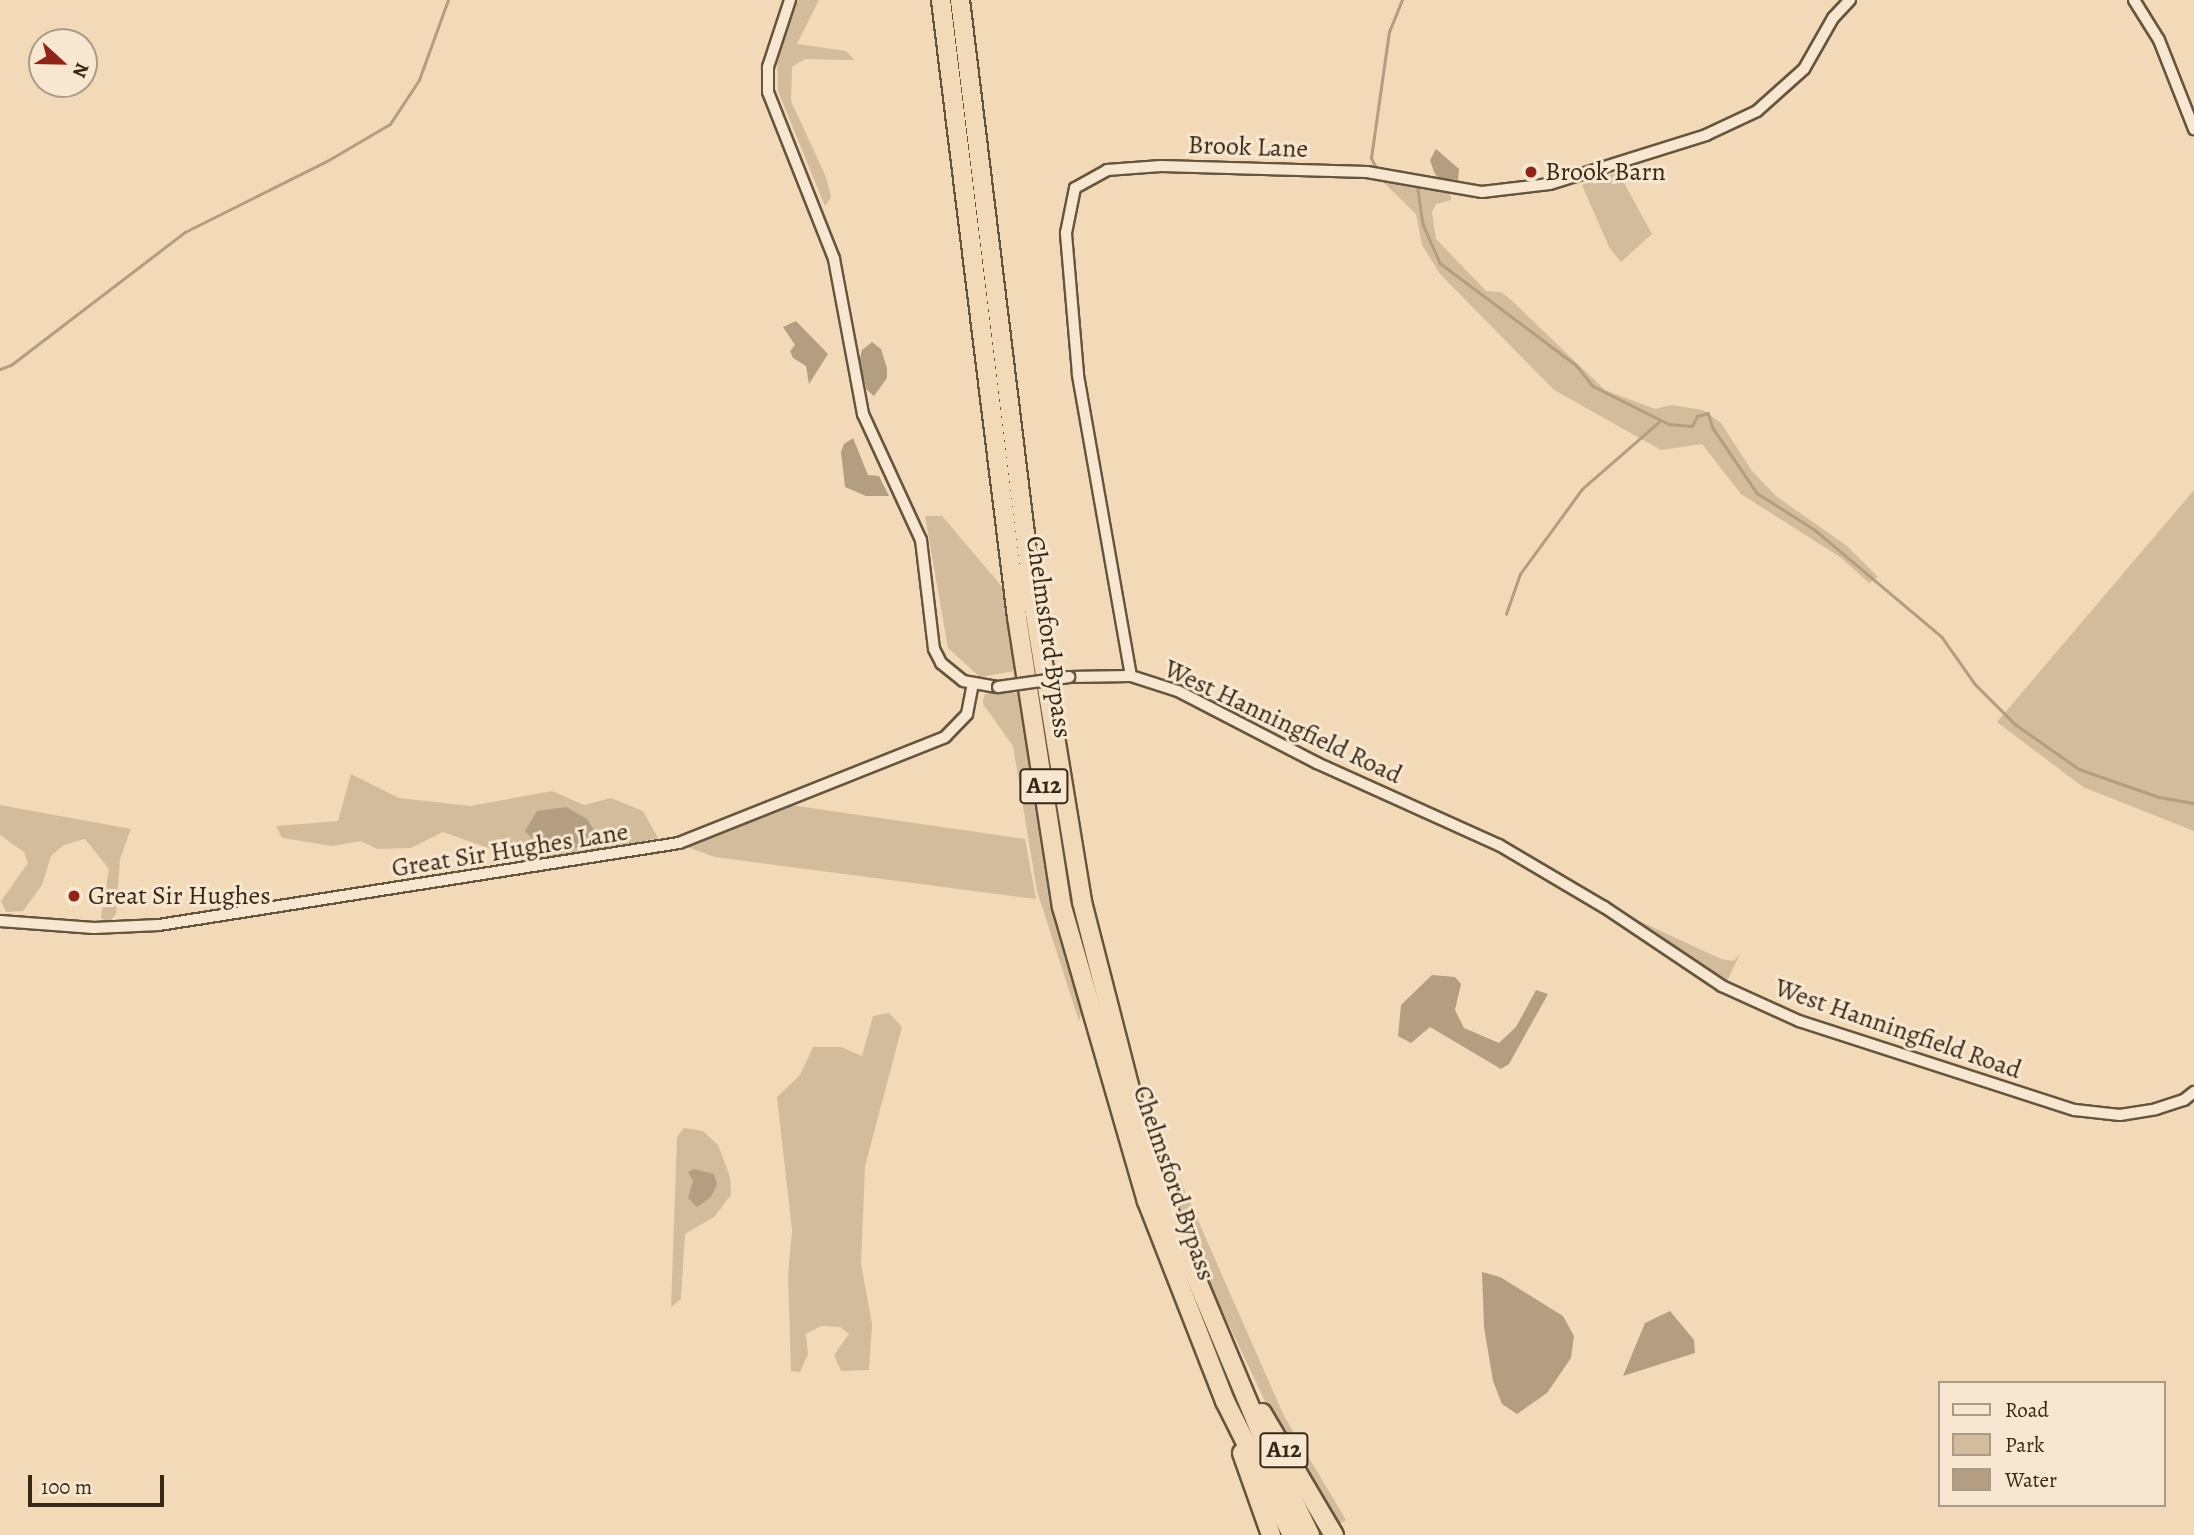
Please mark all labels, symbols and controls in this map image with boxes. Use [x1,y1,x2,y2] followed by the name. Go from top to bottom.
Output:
[28,28,98,98] north arrow
[66,59,95,81] text: N
[1187,129,1309,165] street label: Brook Lane
[1545,156,1666,188] place label: Brook Barn
[1523,164,1539,180] marker: Brook Barn
[1019,534,1079,740] street label: Chelmsford Bypass
[1159,653,1407,791] street label: West Hanningfield Road
[1018,766,1070,806] road number: A12
[390,816,630,884] street label: Great Sir Hughes Lane
[88,880,271,912] place label: Great Sir Hughes
[66,888,82,904] marker: Great Sir Hughes
[1771,972,2025,1086] street label: West Hanningfield Road
[1126,1082,1222,1284] street label: Chelmsford Bypass
[1938,1381,2166,1507] legend
[2005,1396,2049,1424] text: Road
[1258,1430,1310,1470] road number: A12
[2005,1431,2044,1459] text: Park
[32,1462,168,1506] scale bar
[2005,1466,2057,1494] text: Water
[41,1473,92,1501] text: 100 m

